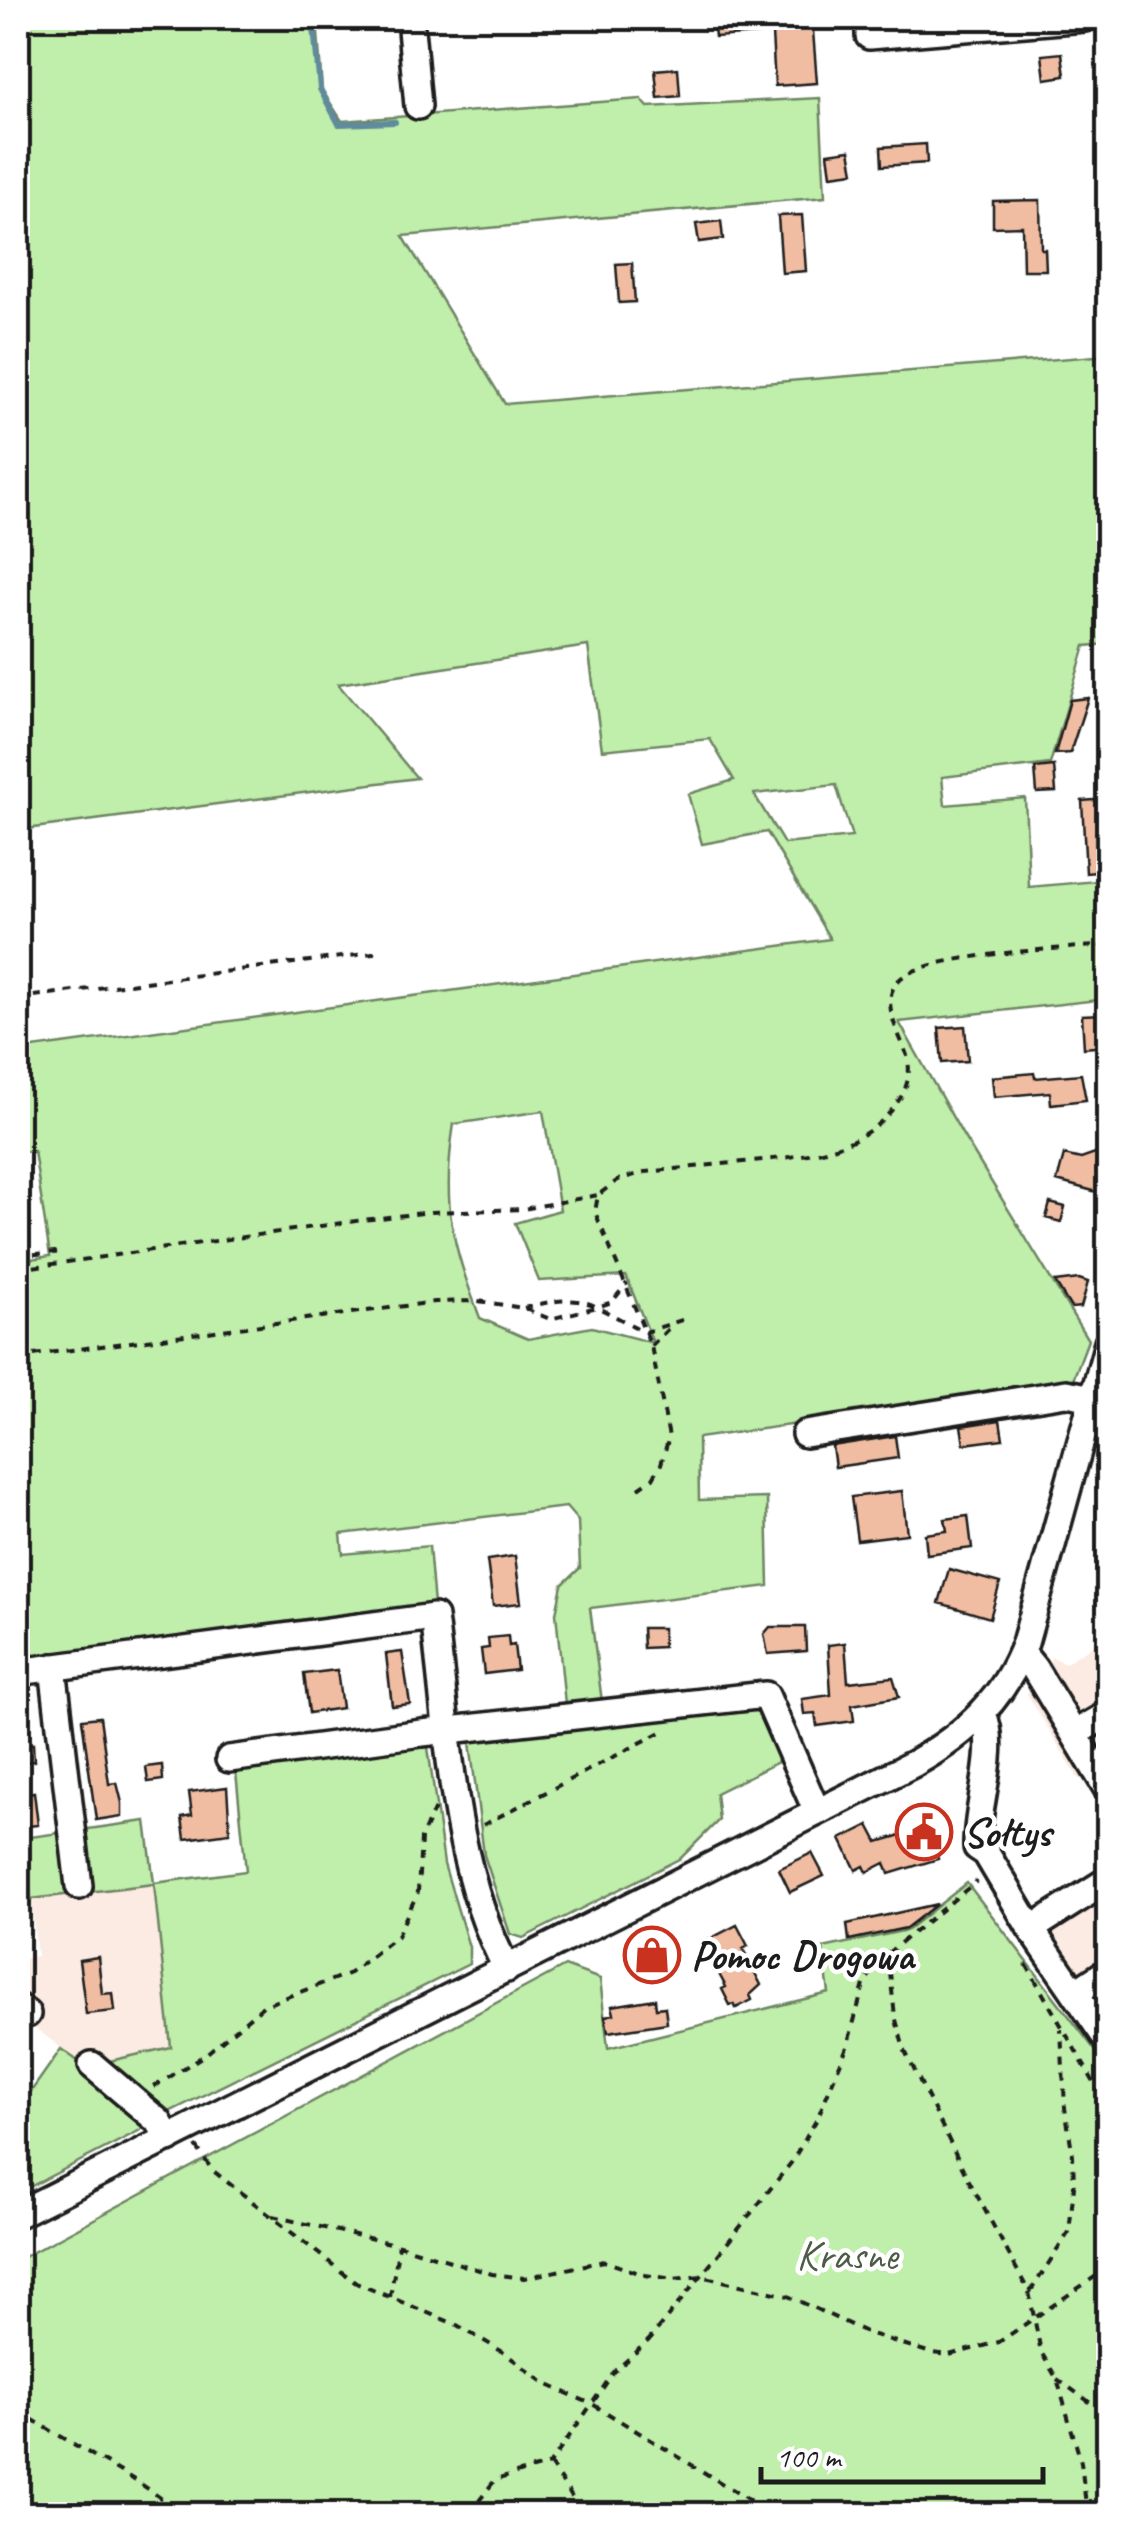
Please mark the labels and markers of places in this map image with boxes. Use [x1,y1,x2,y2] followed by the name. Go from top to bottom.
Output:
[894,1802,954,1862] public building icon: Sołtys
[963,1806,1055,1859] place label: Sołtys
[622,1925,682,1985] shop icon: Pomoc Drogowa
[691,1929,916,1982] place label: Pomoc Drogowa

